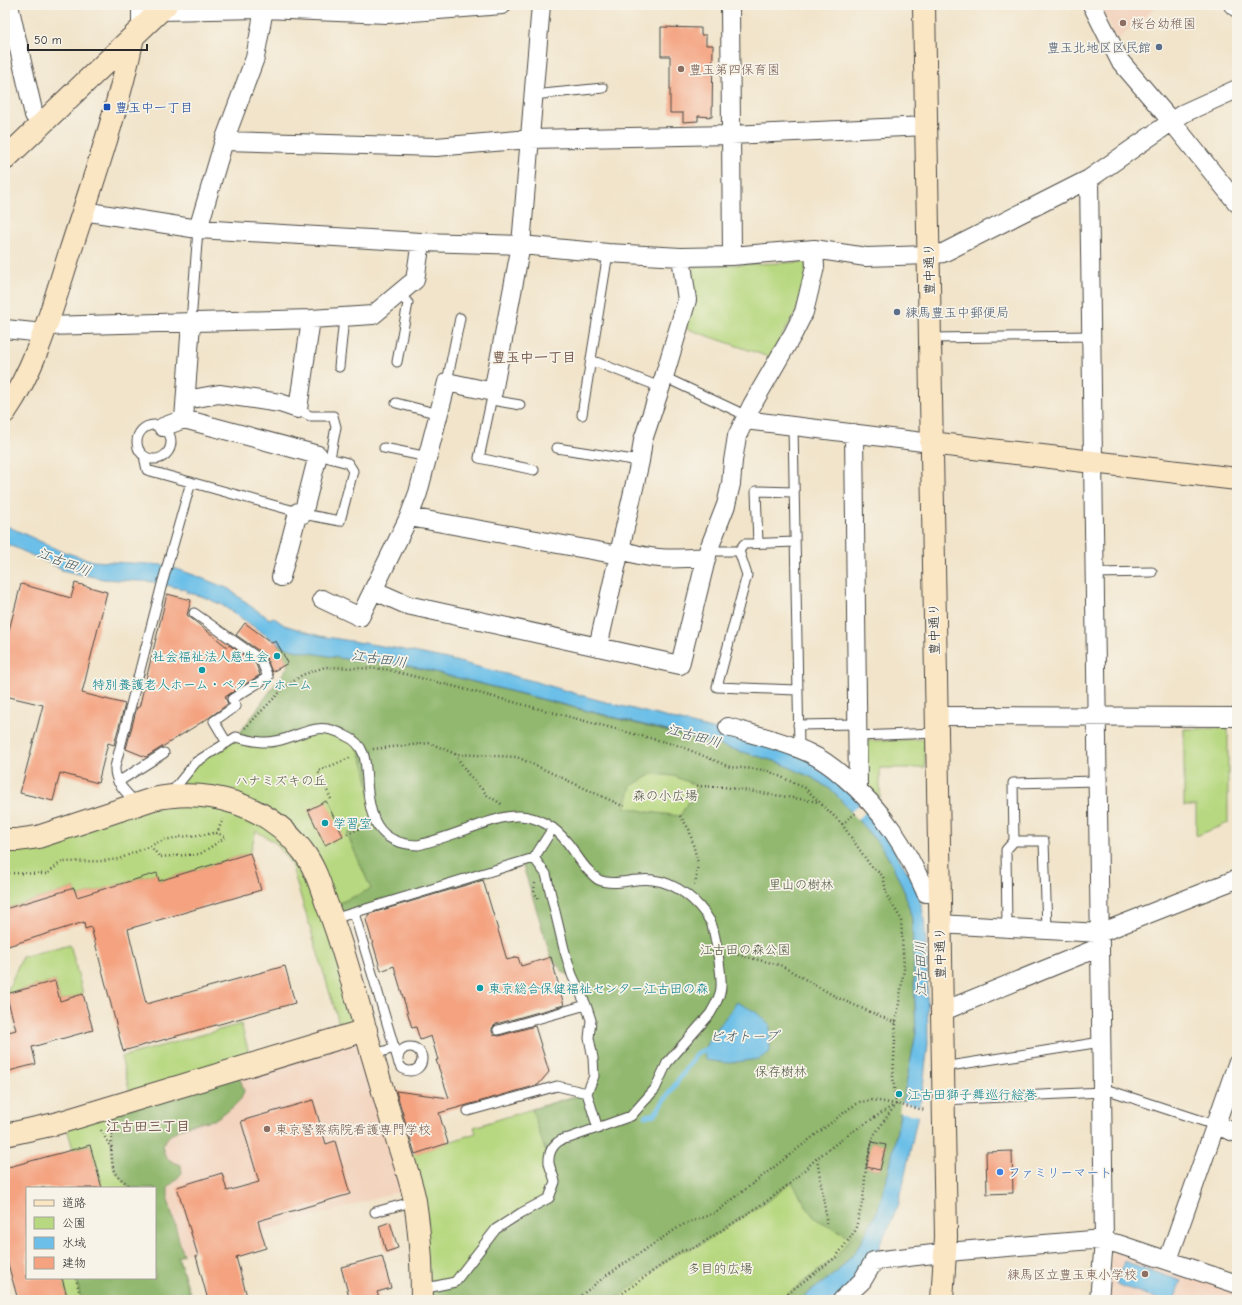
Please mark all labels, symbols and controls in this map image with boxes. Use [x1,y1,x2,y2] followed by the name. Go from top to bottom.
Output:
[1131,16,1196,31] place label: 桜台幼稚園
[1118,18,1128,28] marker: 桜台幼稚園
[28,26,147,52] scale bar
[34,33,62,47] text: 50 m
[1047,40,1151,55] place label: 豊玉北地区区民館
[1154,42,1164,52] marker: 豊玉北地区区民館
[689,62,780,77] place label: 豊玉第四保育園
[676,64,686,74] marker: 豊玉第四保育園
[115,100,193,115] place label: 豊玉中一丁目
[102,102,112,112] marker: 豊玉中一丁目
[921,243,937,295] street label: 豊中通り
[905,305,1009,320] place label: 練馬豊玉中郵便局
[892,307,902,317] marker: 練馬豊玉中郵便局
[492,349,576,366] district label: 豊玉中一丁目
[35,544,93,580] water label: 江古田川
[926,603,942,655] street label: 豊中通り
[350,647,408,671] water label: 江古田川
[152,649,269,664] place label: 社会福祉法人慈生会
[272,651,282,661] marker: 社会福祉法人慈生会
[197,665,207,675] marker: 特別養護老人ホーム・ベタニアホーム
[92,677,312,692] place label: 特別養護老人ホーム・ベタニアホーム
[665,721,723,751] water label: 江古田川
[235,773,327,788] park label: ハナミズキの丘
[632,788,698,803] park label: 森の小広場
[333,816,372,831] place label: 学習室
[320,818,330,828] marker: 学習室
[768,877,834,892] park label: 里山の樹林
[932,927,948,979] street label: 豊中通り
[912,941,930,997] water label: 江古田川
[699,942,791,957] park label: 江古田の森公園
[488,981,708,996] place label: 東京総合保健福祉センター江古田の森
[475,983,485,993] marker: 東京総合保健福祉センター江古田の森
[709,1028,782,1045] water label: ビオトープ
[755,1064,807,1079] park label: 保存樹林
[907,1087,1037,1102] place label: 江古田獅子舞巡行絵巻
[894,1089,904,1099] marker: 江古田獅子舞巡行絵巻
[106,1118,190,1135] district label: 江古田三丁目
[275,1122,431,1137] place label: 東京警察病院看護専門学校
[262,1124,272,1134] marker: 東京警察病院看護専門学校
[1008,1165,1112,1180] place label: ファミリーマート
[995,1167,1005,1177] marker: ファミリーマート
[26,1187,156,1279] legend
[62,1196,86,1210] text: 道路
[62,1216,86,1230] text: 公園
[62,1236,86,1250] text: 水域
[62,1256,86,1270] text: 建物
[687,1261,753,1276] park label: 多目的広場
[1007,1267,1137,1282] place label: 練馬区立豊玉東小学校
[1140,1269,1150,1279] marker: 練馬区立豊玉東小学校

